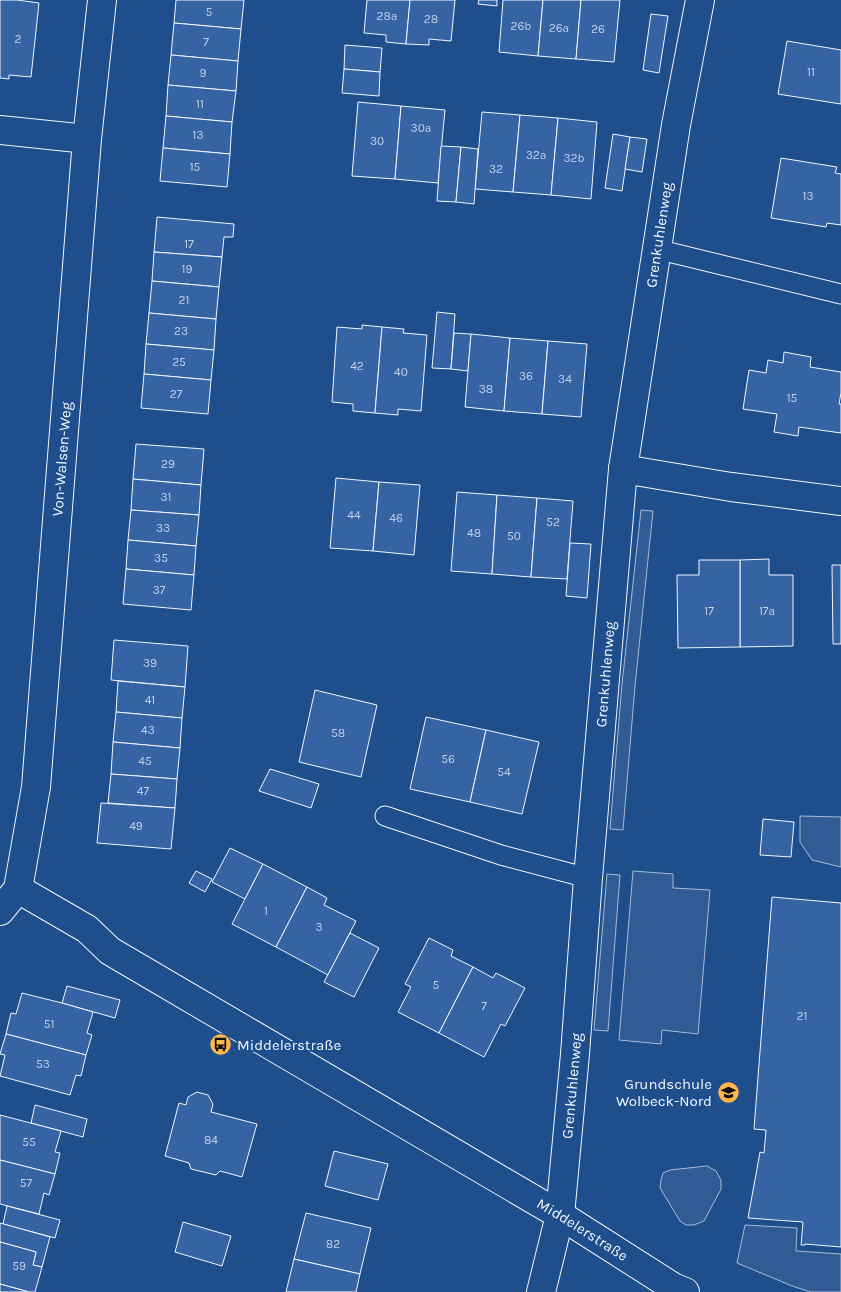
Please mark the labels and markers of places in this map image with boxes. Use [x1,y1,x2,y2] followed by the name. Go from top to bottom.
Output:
[209,1033,233,1057] bus stop icon: Middelerstraße
[237,1036,341,1054] place label: Middelerstraße
[616,1075,712,1110] place label: Grundschule Wolbeck-Nord
[716,1081,740,1105] school or university icon: Grundschule Wolbeck-Nord

